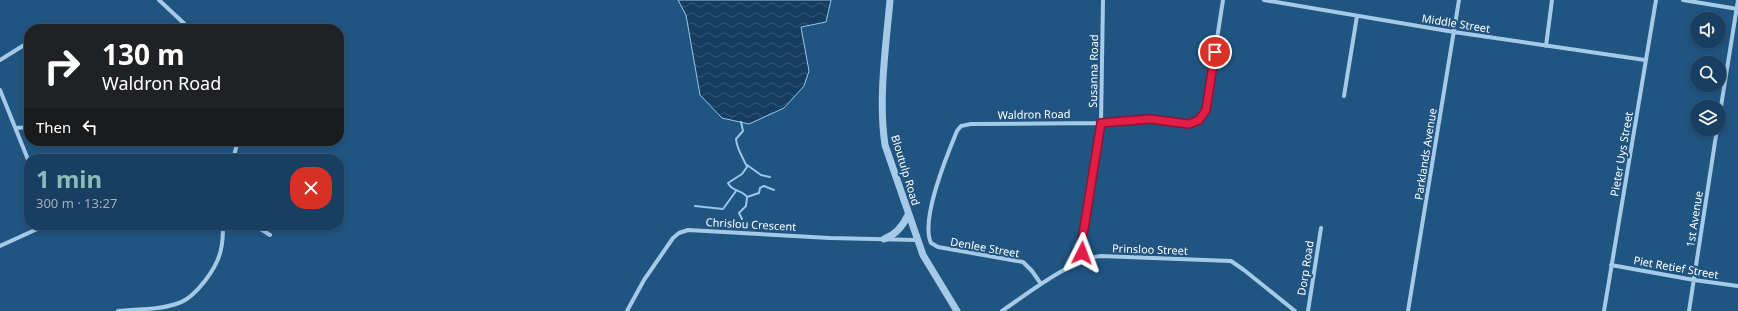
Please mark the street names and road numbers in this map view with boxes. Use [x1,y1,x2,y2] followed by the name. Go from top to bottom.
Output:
[1421,10,1491,36] street label: Middle Street
[1085,34,1101,108] street label: Susanna Road
[997,106,1071,122] street label: Waldron Road
[1410,107,1440,201] street label: Parklands Avenue
[1606,110,1636,198] street label: Pieter Uys Street
[888,133,924,207] street label: Bloutulp Road
[1682,190,1706,248] street label: 1st Avenue
[705,214,797,234] street label: Chrislou Crescent
[949,234,1021,260] street label: Denlee Street
[1112,240,1188,258] street label: Prinsloo Street
[1293,240,1317,296] street label: Dorp Road
[1632,252,1720,282] street label: Piet Retief Street

